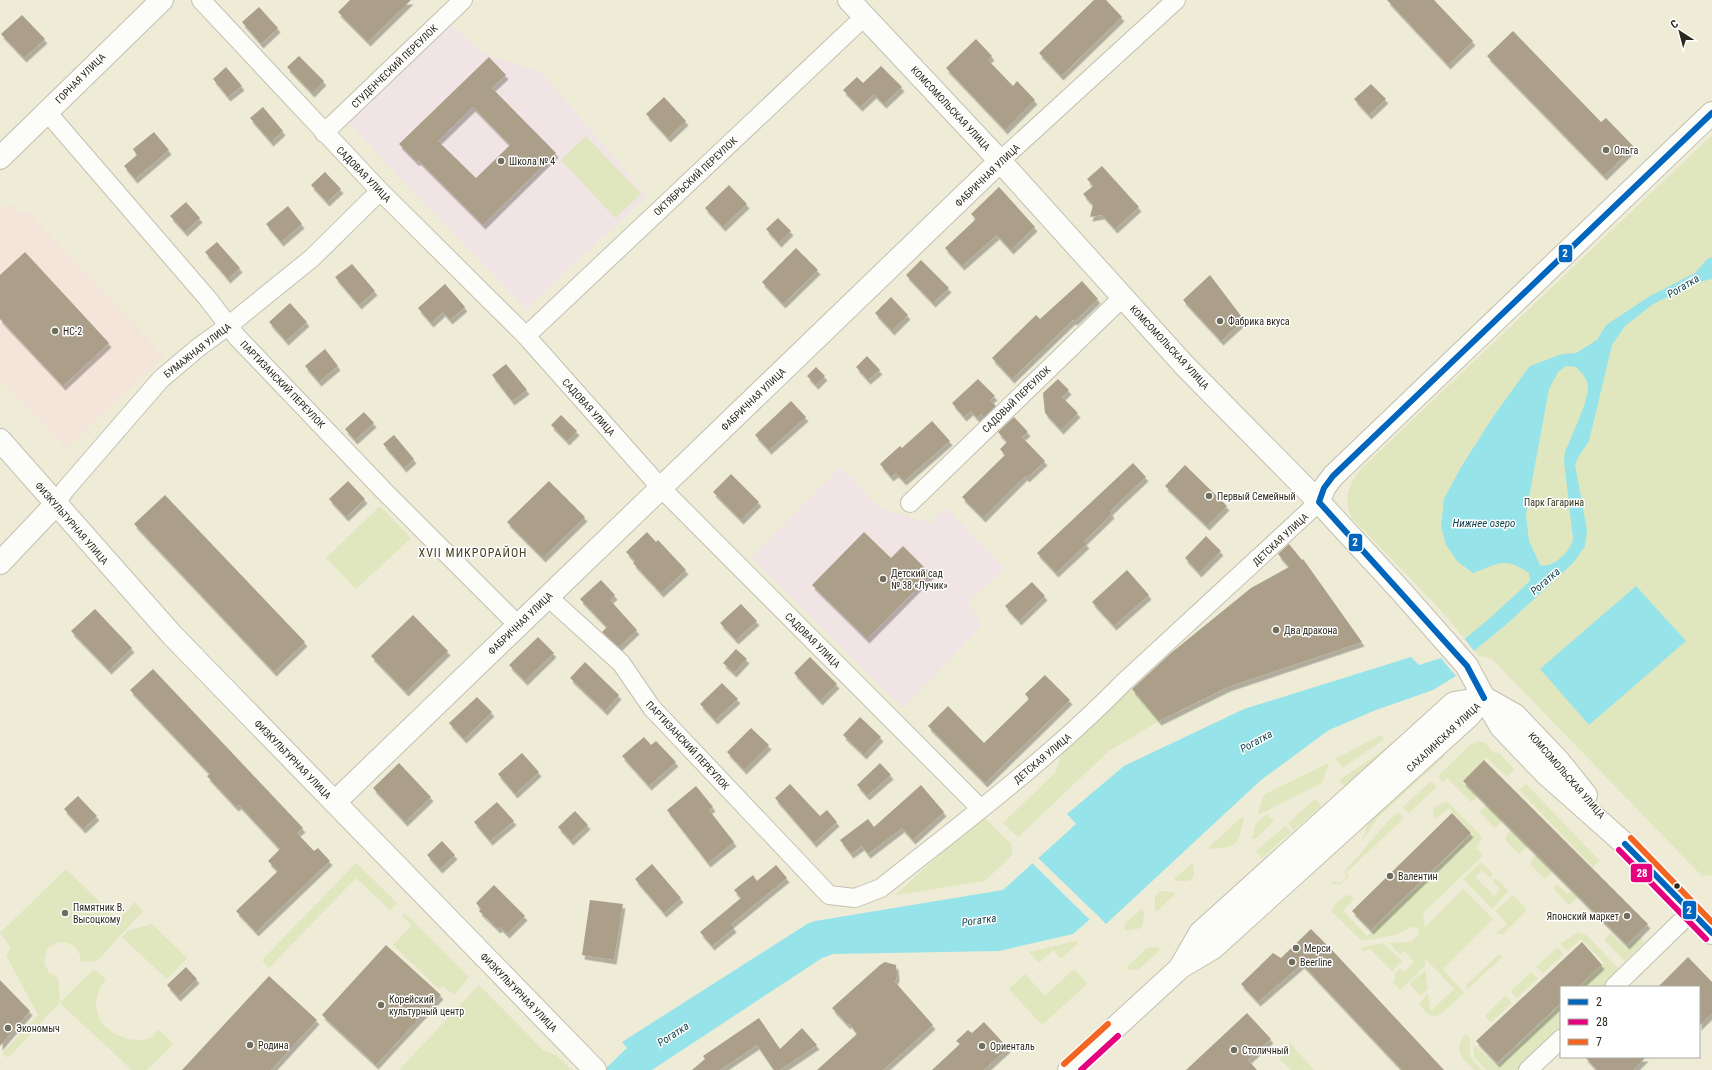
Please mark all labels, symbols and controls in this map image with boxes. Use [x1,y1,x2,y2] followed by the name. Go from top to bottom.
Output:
[1660,12,1700,52] north arrow
[1668,17,1681,31] text: С
[348,21,440,110] street label: СТУДЕНЧЕСКИЙ ПЕРЕУЛОК
[53,51,108,106] street label: ГОРНАЯ УЛИЦА
[909,64,993,153] street label: КОМСОМОЛЬСКАЯ УЛИЦА
[651,134,739,218] street label: ОКТЯБРЬСКИЙ ПЕРЕУЛОК
[952,141,1022,209] street label: ФАБРИЧНАЯ УЛИЦА
[334,144,393,205] street label: САДОВАЯ УЛИЦА
[1601,145,1611,155] marker: Ольга
[1614,145,1639,156] place label: Ольга
[496,156,506,166] marker: Школа № 4
[509,156,555,167] place label: Школа № 4
[1558,244,1573,263] line badge: 2
[1562,247,1568,260] text: 2
[1665,272,1702,301] water label: Рогатка
[1128,303,1212,392] street label: КОМСОМОЛЬСКАЯ УЛИЦА
[1228,315,1290,327] place label: Фабрика вкуса
[1215,316,1225,326] marker: Фабрика вкуса
[162,321,233,380] street label: БУМАЖНАЯ УЛИЦА
[50,326,60,336] marker: НС-2
[63,326,82,337] place label: НС-2
[238,338,328,430] street label: ПАРТИЗАНСКИЙ ПЕРЕУЛОК
[979,363,1053,435] street label: САДОВЫЙ ПЕРЕУЛОК
[718,365,788,433] street label: ФАБРИЧНАЯ УЛИЦА
[560,377,617,438] street label: САДОВАЯ УЛИЦА
[33,479,111,567] street label: ФИЗКУЛЬТУРНАЯ УЛИЦА
[1204,491,1214,501] marker: Первый Семейный
[1217,491,1296,502] place label: Первый Семейный
[1524,497,1584,508] park label: Парк Гагарина
[1250,511,1310,568] street label: ДЕТСКАЯ УЛИЦА
[1453,517,1515,530] water label: Нижнее озеро
[1348,533,1363,552] line badge: 2
[1352,536,1358,549] text: 2
[418,545,528,560] district label: XVII МИКРОРАЙОН
[1528,565,1563,598] water label: Рогатка
[891,568,948,591] place label: Детский сад № 38 «Лучик»
[878,574,888,584] marker: Детский сад № 38 «Лучик»
[485,589,555,657] street label: ФАБРИЧНАЯ УЛИЦА
[783,611,843,670] street label: САДОВАЯ УЛИЦА
[1271,625,1281,635] marker: Два дракона
[1284,625,1338,636] place label: Два дракона
[644,698,732,792] street label: ПАРТИЗАНСКИЙ ПЕРЕУЛОК
[1404,700,1482,774] street label: САХАЛИНСКАЯ УЛИЦА
[252,717,334,801] street label: ФИЗКУЛЬТУРНАЯ УЛИЦА
[1238,727,1275,756] water label: Рогатка
[1526,730,1607,821] street label: КОМСОМОЛЬСКАЯ УЛИЦА
[1011,731,1073,786] street label: ДЕТСКАЯ УЛИЦА
[1630,863,1653,883] line badge: 28
[1636,867,1648,880] text: 28
[1385,871,1395,881] marker: Валентин
[1398,871,1438,882] place label: Валентин
[1672,881,1682,891] unlabelled marker
[1682,900,1697,920] line badge: 2
[73,902,125,925] place label: Пямятник В. Высоцкому
[1686,904,1692,917] text: 2
[60,908,70,918] marker: Пямятник В. Высоцкому
[1546,911,1619,922] place label: Японский маркет
[1622,911,1632,921] marker: Японский маркет
[961,912,997,929] water label: Рогатка
[1291,943,1301,953] marker: Мерси
[1304,943,1331,954] place label: Мерси
[478,950,560,1034] street label: ФИЗКУЛЬТУРНАЯ УЛИЦА
[1287,957,1297,967] marker: Beerline
[1300,957,1332,968] place label: Beerline
[1560,986,1700,1058] legend
[389,994,464,1017] place label: Корейский культурный центр
[1596,995,1602,1009] text: 2
[376,1000,386,1010] marker: Корейский культурный центр
[1596,1015,1608,1029] text: 28
[655,1019,691,1049] water label: Рогатка
[3,1023,13,1033] marker: Экономыч
[16,1023,60,1034] place label: Экономыч
[1596,1035,1602,1049] text: 7
[245,1040,255,1050] marker: Родина
[258,1040,289,1051] place label: Родина
[977,1041,987,1051] marker: Ориенталь
[990,1041,1035,1052] place label: Ориенталь
[1229,1045,1239,1055] marker: Столичный
[1242,1045,1289,1056] place label: Столичный

